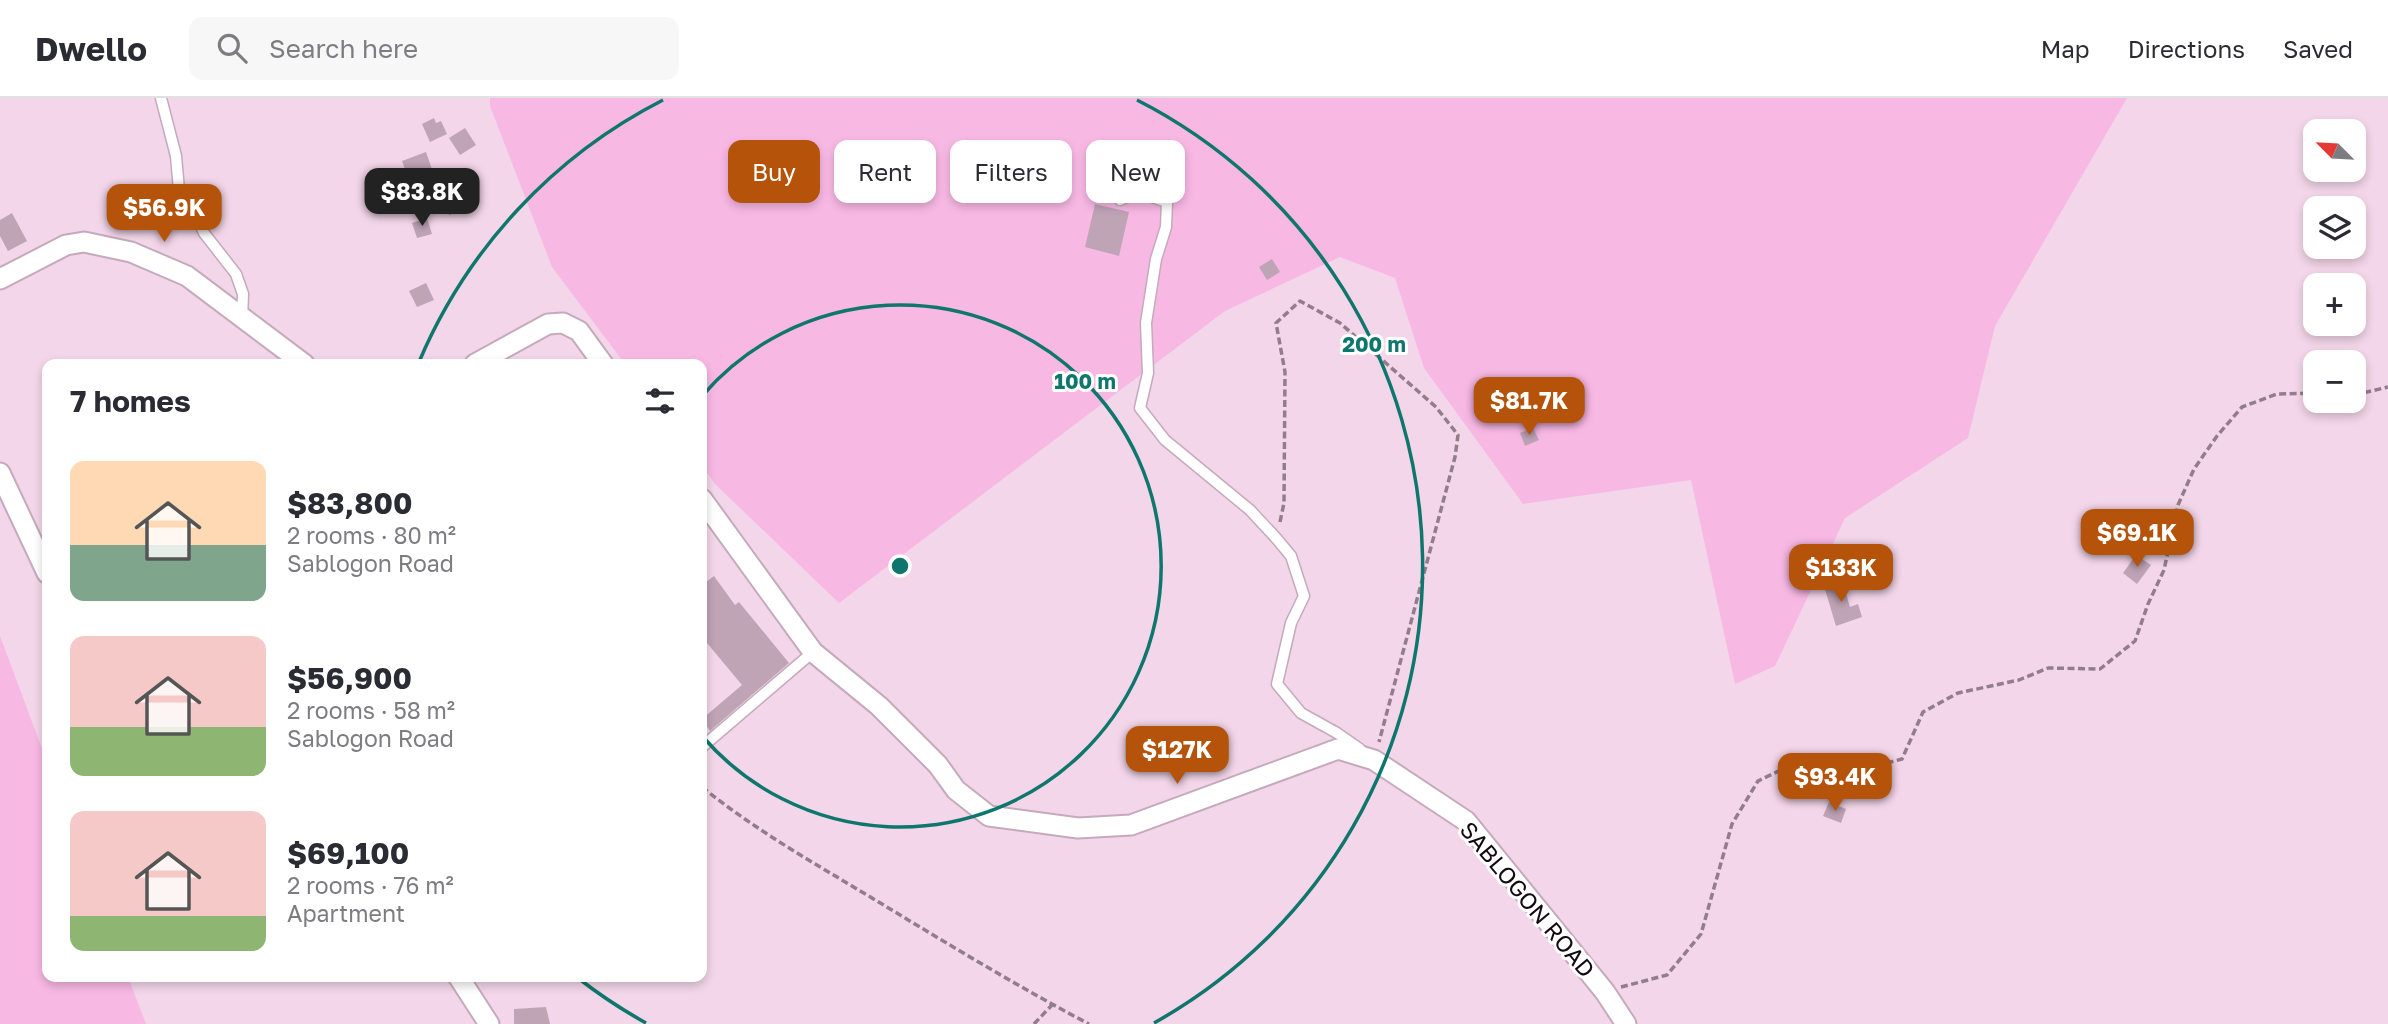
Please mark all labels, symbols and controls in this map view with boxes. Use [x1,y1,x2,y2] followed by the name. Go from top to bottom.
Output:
[189,17,679,80] search box
[35,29,147,68] text: Dwello
[213,29,251,67] icon: search
[269,33,418,64] text: Search here
[2041,34,2090,63] text: Map
[2128,34,2245,63] text: Directions
[2283,34,2353,63] text: Saved
[2303,119,2366,182] north arrow
[2303,119,2366,413] map controls
[728,140,820,203] chip: Buy
[834,140,936,203] chip: Rent
[950,140,1072,203] chip: Filters
[1086,140,1185,203] chip: New
[365,169,479,228] pin: $83.8K
[381,177,463,205] text: $83.8K
[107,184,221,244] pin: $56.9K
[123,193,205,221] text: $56.9K
[2303,196,2366,259] button: layers
[2303,273,2366,336] button: +
[1342,331,1406,357] text: 200 m
[2303,350,2366,413] button: −
[1054,368,1116,394] text: 100 m
[1472,378,1586,437] pin: $81.7K
[641,382,679,420] icon: filters
[70,383,191,419] text: 7 homes
[1490,386,1568,414] text: $81.7K
[287,485,412,521] text: $83,800
[126,489,210,573] icon: home
[2080,510,2194,569] pin: $69.1K
[2097,518,2177,546] text: $69.1K
[287,521,456,549] text: 2 rooms · 80 m²
[1792,545,1890,604] pin: $133K
[287,549,454,577] text: Sablogon Road
[1805,553,1877,581] text: $133K
[888,554,912,578] centre of rings
[287,660,412,696] text: $56,900
[126,664,210,748] icon: home
[287,696,455,724] text: 2 rooms · 58 m²
[287,724,454,752] text: Sablogon Road
[1128,726,1226,786] pin: $127K
[1142,735,1212,763] text: $127K
[1778,754,1892,813] pin: $93.4K
[1794,762,1876,790] text: $93.4K
[1455,815,1601,983] street label: SABLOGON ROAD
[287,835,409,871] text: $69,100
[126,839,210,923] icon: home
[287,871,454,899] text: 2 rooms · 76 m²
[287,899,405,927] text: Apartment

